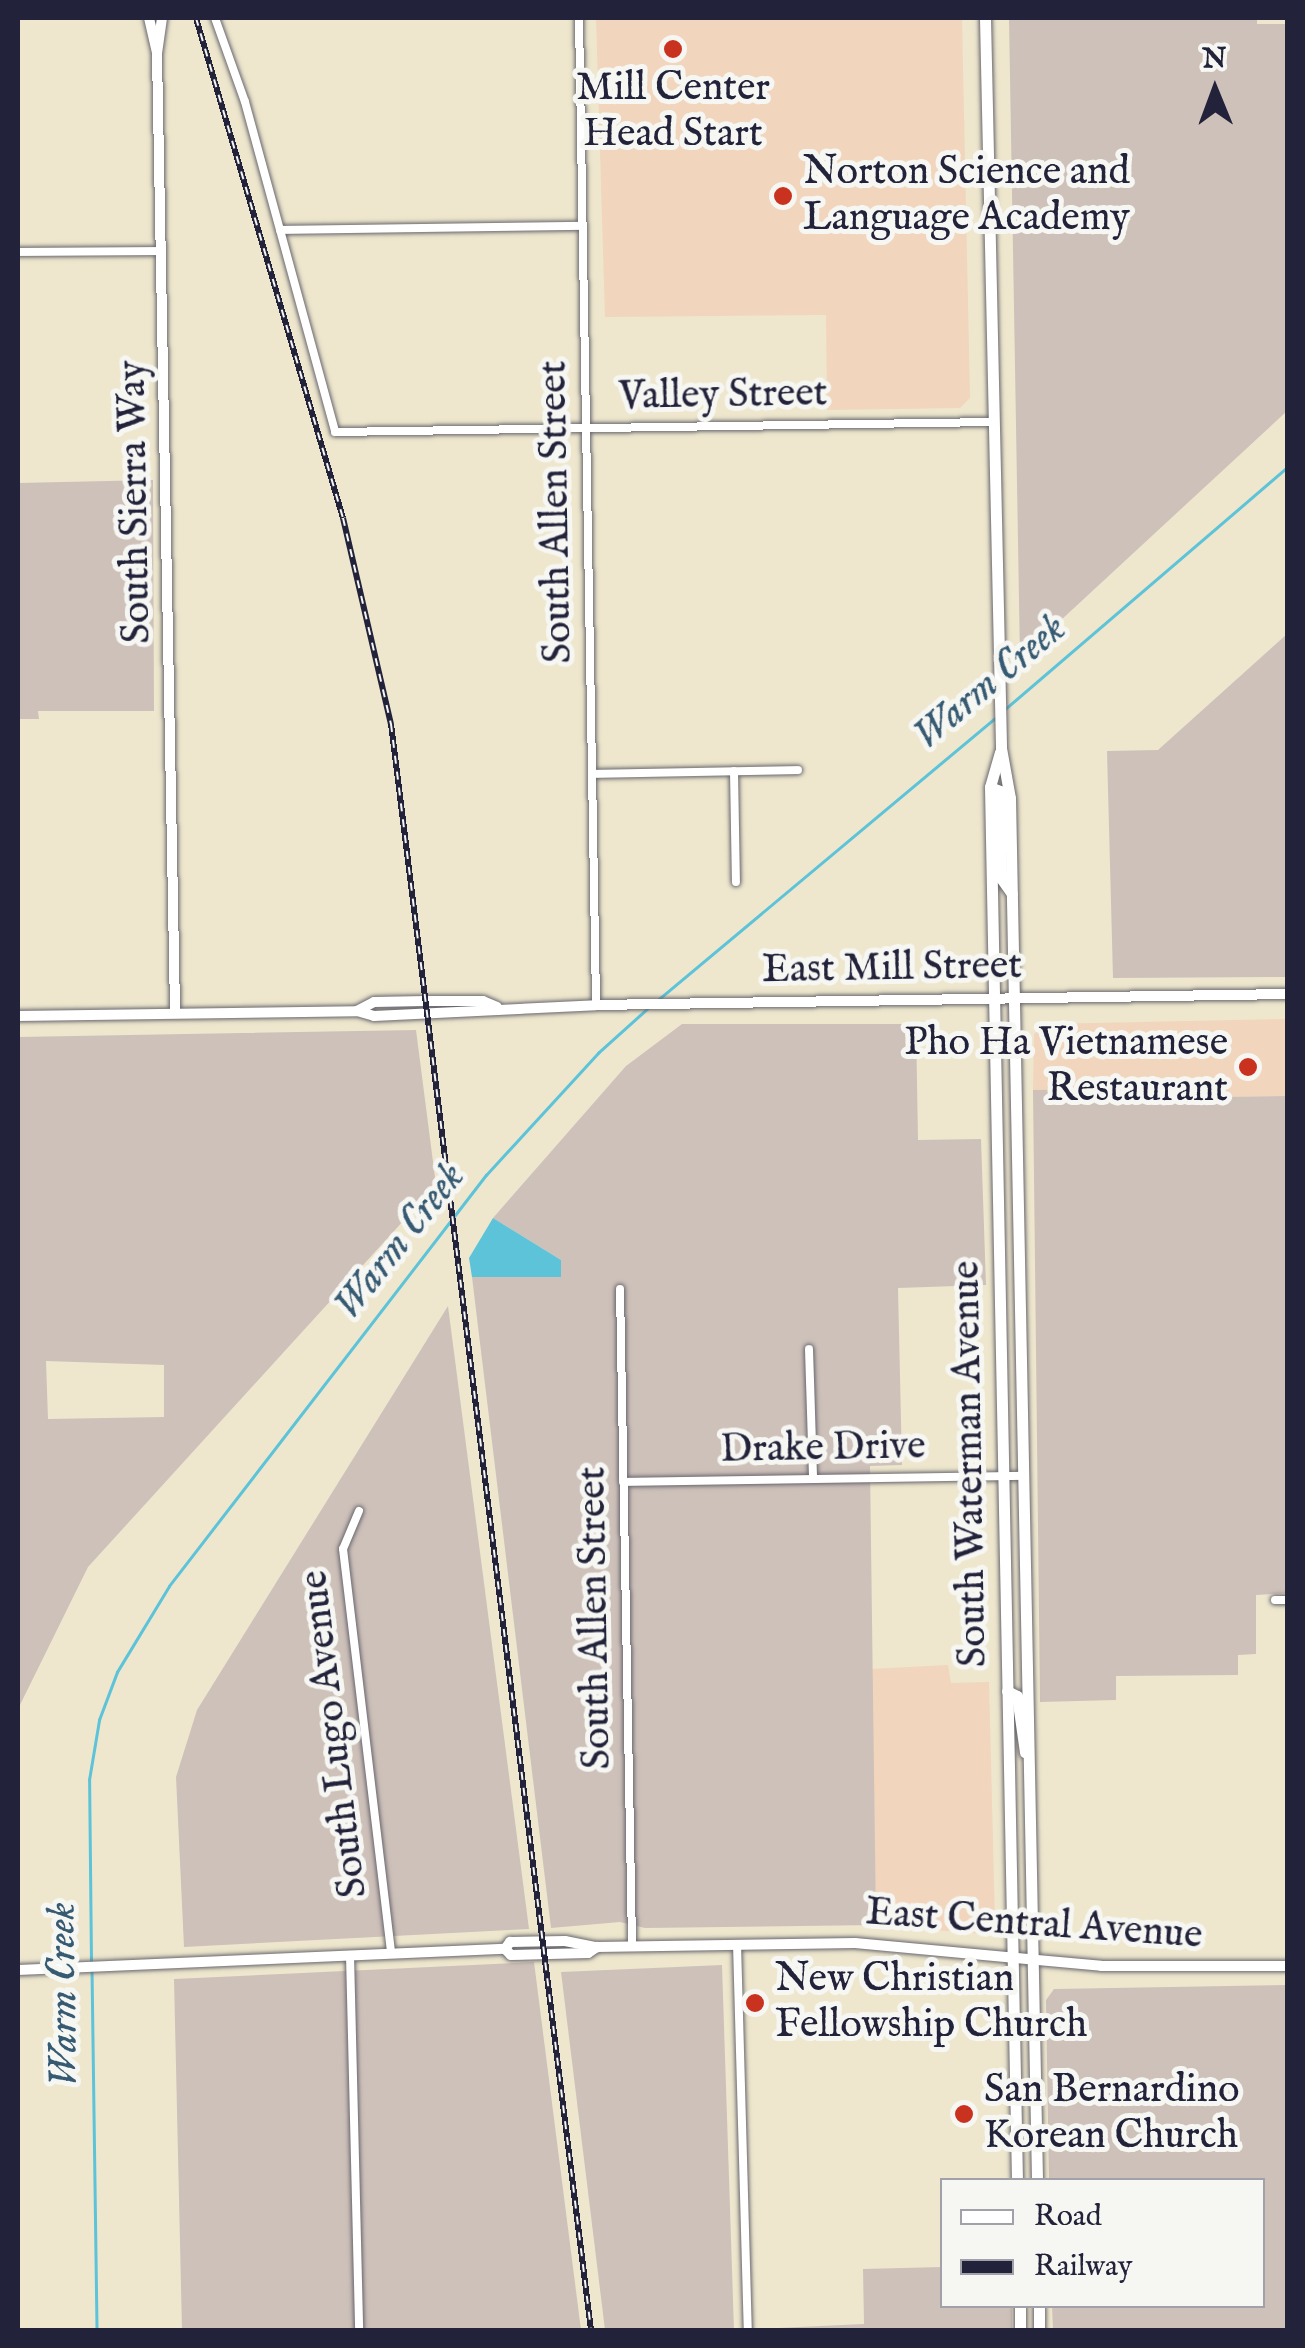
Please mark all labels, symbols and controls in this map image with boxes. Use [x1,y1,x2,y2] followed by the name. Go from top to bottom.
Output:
[662,38,684,60] marker: Mill Center Head Start
[1165,40,1265,140] north arrow
[1202,42,1227,77] text: N
[576,65,770,159] place label: Mill Center Head Start
[803,149,1130,243] place label: Norton Science and Language Academy
[772,185,794,207] marker: Norton Science and Language Academy
[110,360,162,644] street label: South Sierra Way
[530,360,584,664] street label: South Allen Street
[618,370,828,422] street label: Valley Street
[903,604,1077,762] water label: Warm Creek
[762,943,1022,995] street label: East Mill Street
[904,1020,1228,1114] place label: Pho Ha Vietnamese Restaurant
[1237,1056,1259,1078] marker: Pho Ha Vietnamese Restaurant
[323,1154,477,1330] water label: Warm Creek
[943,1260,999,1668] street label: South Waterman Avenue
[720,1423,926,1475] street label: Drake Drive
[569,1466,623,1770] street label: South Allen Street
[291,1567,379,1901] street label: South Lugo Avenue
[864,1889,1204,1961] street label: East Central Avenue
[37,1902,91,2088] water label: Warm Creek
[775,1956,1087,2050] place label: New Christian Fellowship Church
[744,1992,766,2014] marker: New Christian Fellowship Church
[984,2067,1240,2161] place label: San Bernardino Korean Church
[953,2103,975,2125] marker: San Bernardino Korean Church
[940,2178,1265,2308] legend
[1034,2198,1102,2236] text: Road
[1034,2248,1132,2286] text: Railway

